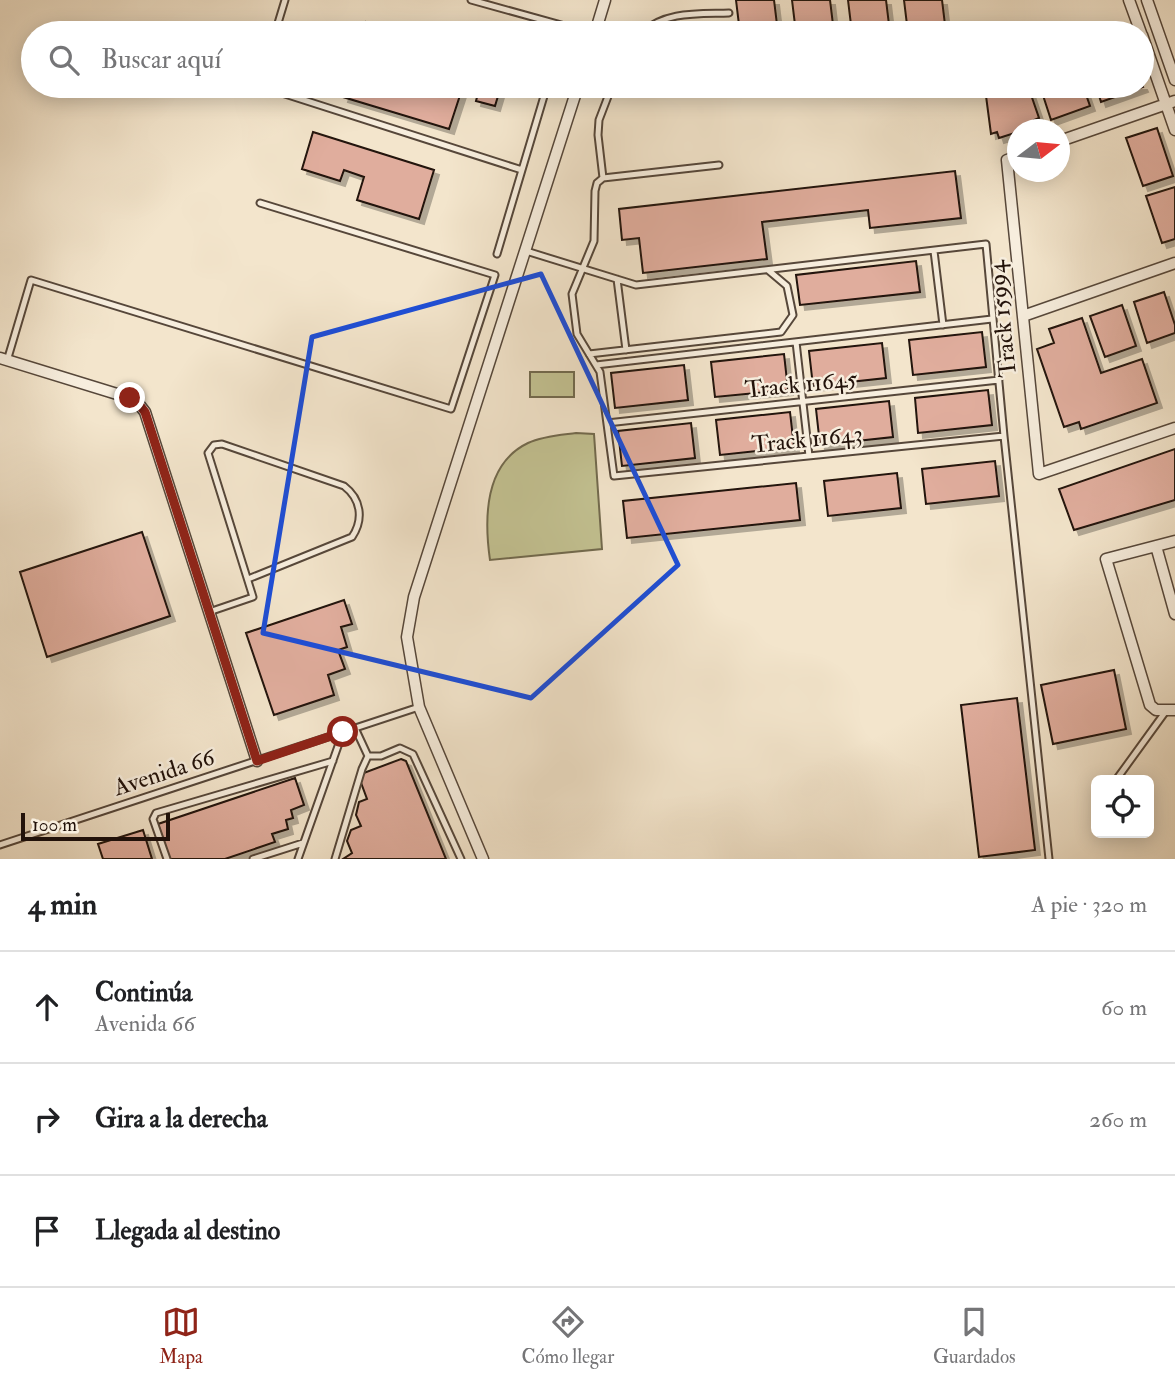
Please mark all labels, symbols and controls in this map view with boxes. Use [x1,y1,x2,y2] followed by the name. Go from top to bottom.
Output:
[21,21,1154,98] search box
[45,41,83,79] icon: search
[101,44,221,76] text: Buscar aquí
[1007,119,1070,182] north arrow
[981,258,1024,379] street label: Track 15994
[743,363,859,406] street label: Track 11645
[114,382,145,413] route end
[750,418,864,461] street label: Track 11643
[327,716,358,747] route start
[109,741,220,804] street label: Avenida 66
[1091,775,1154,838] map controls
[1091,775,1154,838] button: locate
[21,810,170,842] scale bar
[32,813,77,837] text: 100 m
[28,886,97,923] text: 4 min
[1031,890,1147,919] text: A pie · 320 m
[95,977,193,1009] text: Continúa
[28,988,66,1026] icon: ahead
[1101,993,1147,1022] text: 60 m
[95,1009,195,1038] text: Avenida 66
[28,1100,66,1138] icon: right
[95,1103,268,1135] text: Gira a la derecha
[1089,1105,1147,1134] text: 260 m
[28,1212,66,1250] icon: arrive
[95,1215,280,1247] text: Llegada al destino
[159,1303,203,1369] tab: Mapa
[521,1303,614,1369] tab: Cómo llegar
[933,1303,1016,1369] tab: Guardados

